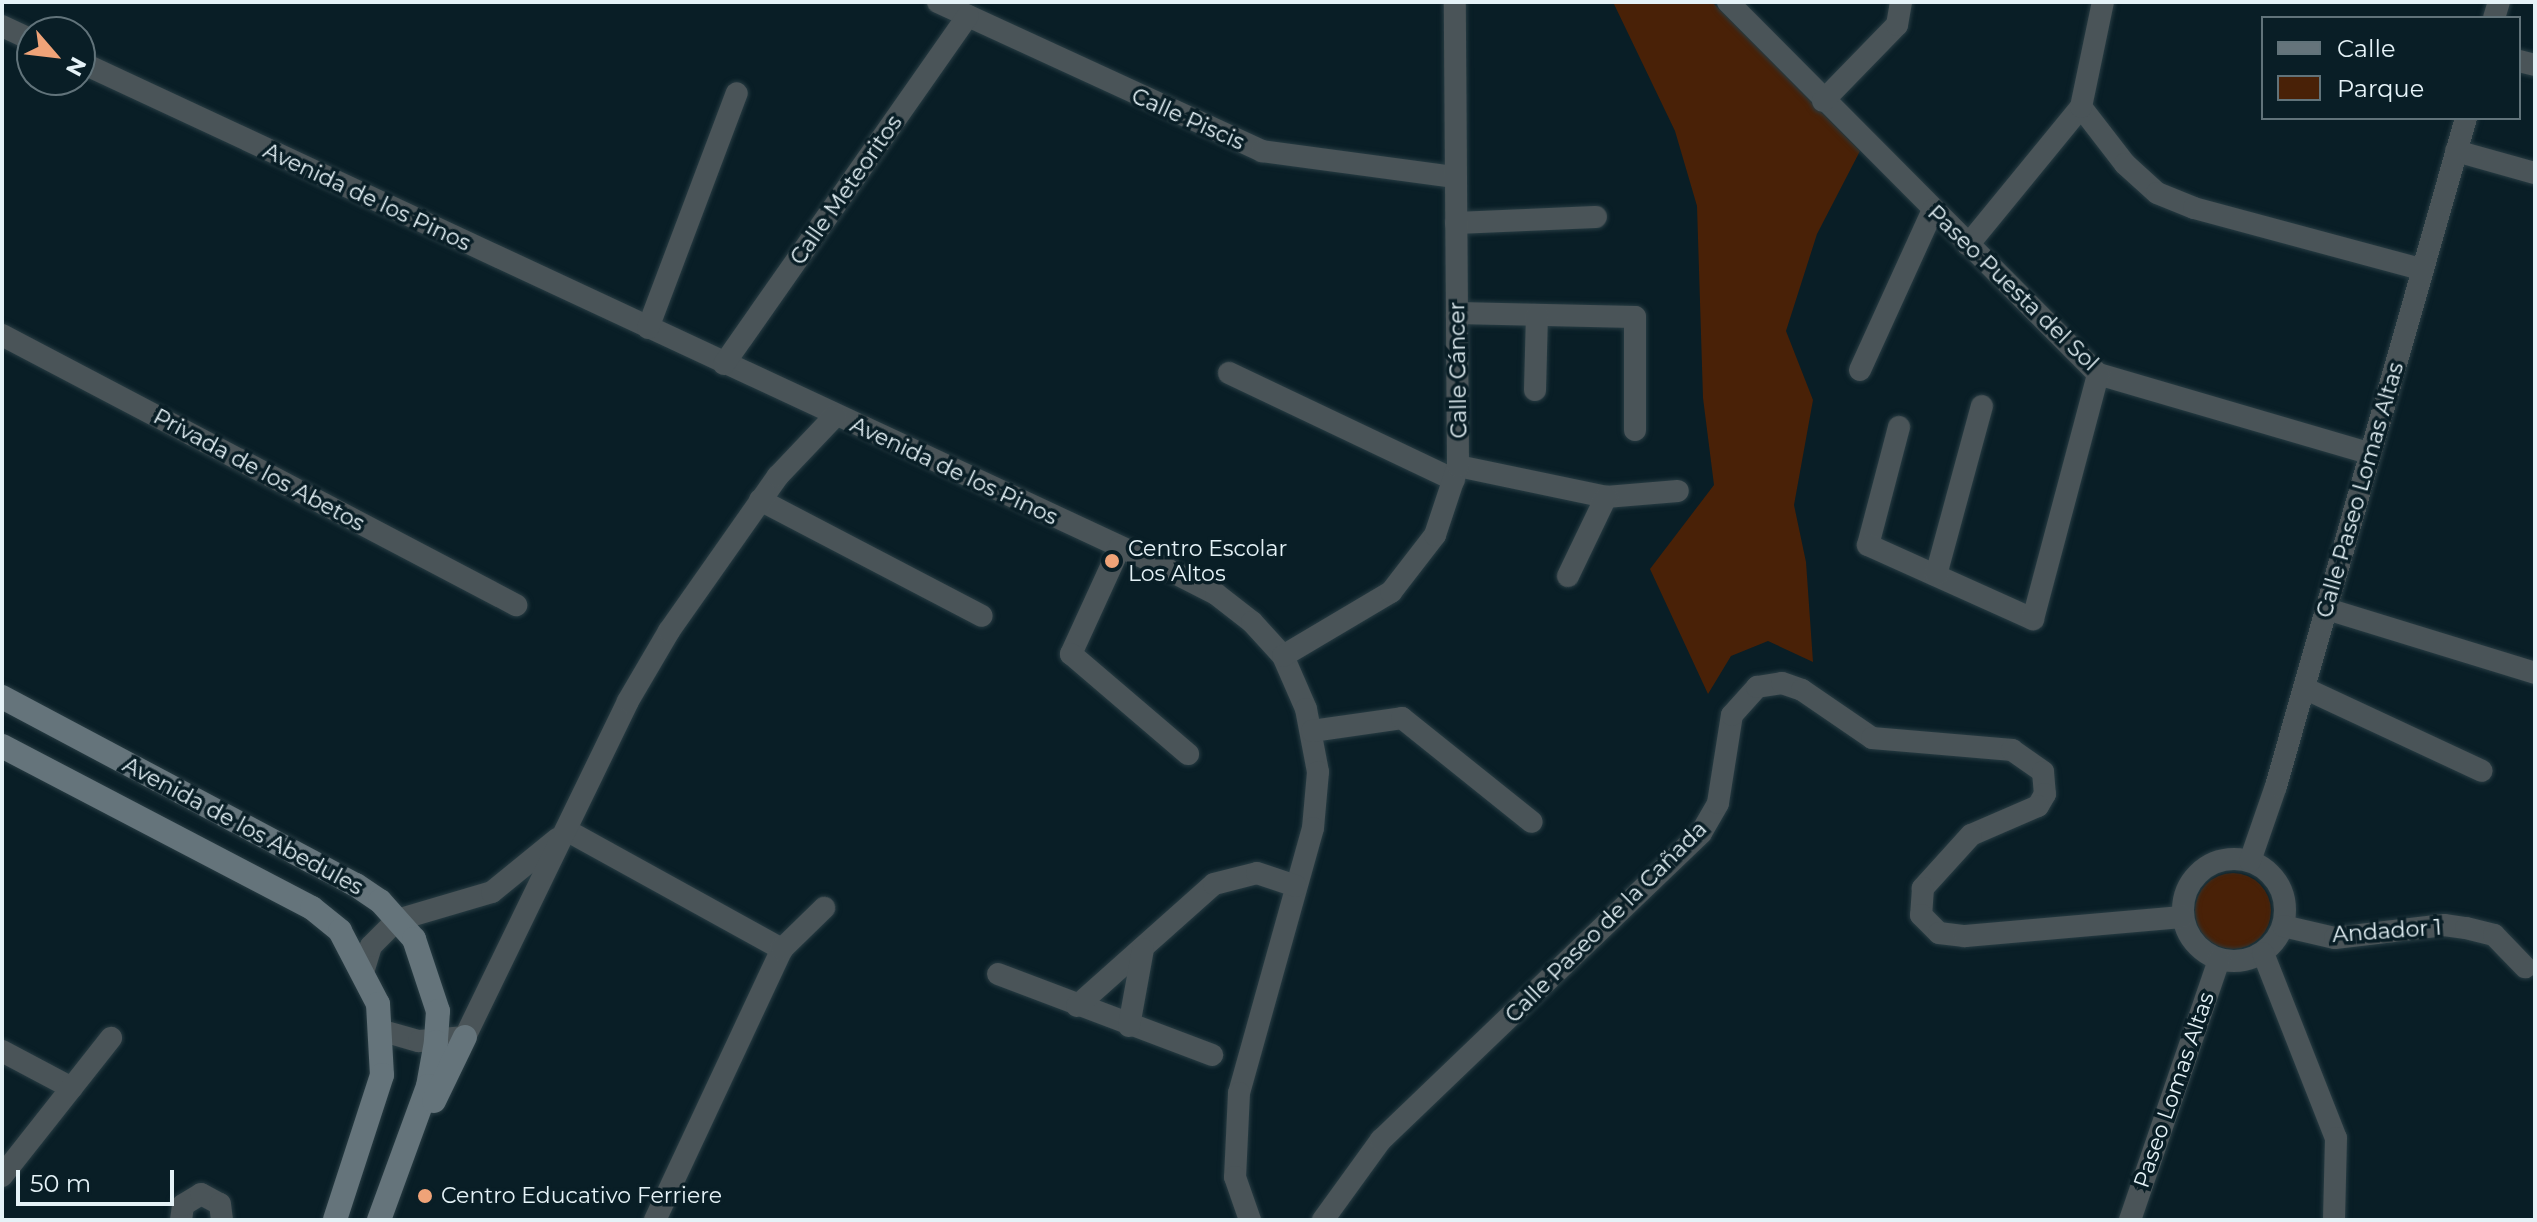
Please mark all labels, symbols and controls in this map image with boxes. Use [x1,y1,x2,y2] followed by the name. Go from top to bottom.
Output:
[16,16,96,96] north arrow
[2261,16,2521,120] legend
[2337,34,2395,63] text: Calle
[60,52,92,81] text: N
[2337,74,2424,103] text: Parque
[1128,82,1248,156] street label: Calle Piscis
[785,110,907,270] street label: Calle Meteoritos
[259,137,475,257] street label: Avenida de los Pinos
[1922,200,2104,376] street label: Paseo Puesta del Sol
[1444,301,1472,439] street label: Calle Cáncer
[2311,359,2409,621] street label: Calle Paseo Lomas Altas
[149,403,369,537] street label: Privada de los Abetos
[846,411,1062,531] street label: Avenida de los Pinos
[1128,535,1287,586] place label: Centro Escolar Los Altos
[1103,552,1121,570] marker: Centro Escolar Los Altos
[118,751,368,901] street label: Avenida de los Abedules
[1500,816,1712,1028] street label: Calle Paseo de la Cañada
[2331,914,2443,948] street label: Andador 1
[2128,989,2220,1191] street label: Paseo Lomas Altas
[20,1154,178,1204] scale bar
[30,1169,91,1198] text: 50 m
[441,1183,722,1209] place label: Centro Educativo Ferriere
[416,1187,434,1205] marker: Centro Educativo Ferriere

